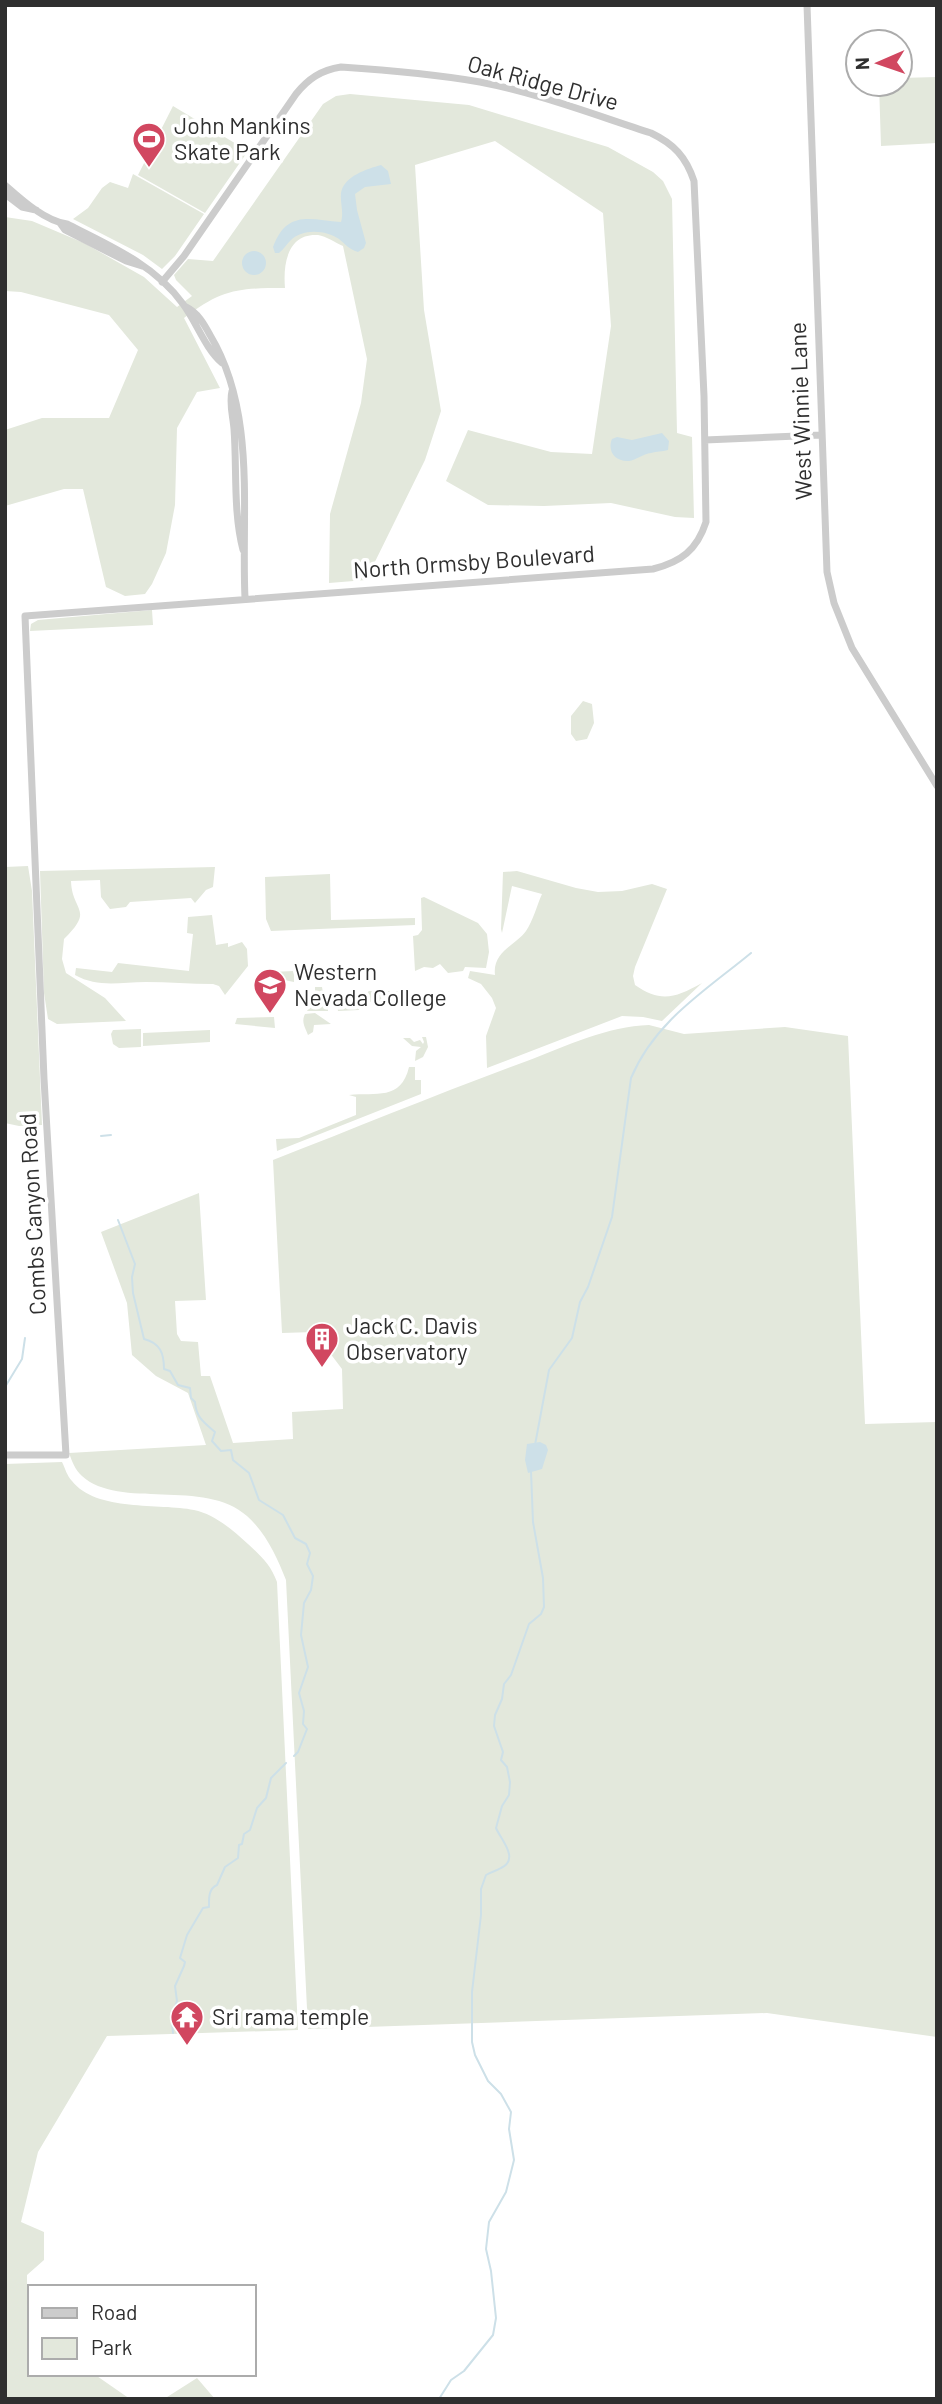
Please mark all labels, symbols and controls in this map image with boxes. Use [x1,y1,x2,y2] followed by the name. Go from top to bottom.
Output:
[844,28,914,98] north arrow
[465,48,622,116] street label: Oak Ridge Drive
[850,57,873,70] text: N
[174,111,311,165] place label: John Mankins Skate Park
[130,120,168,169] sports icon: John Mankins Skate Park
[783,322,817,500] street label: West Winnie Lane
[352,539,596,583] street label: North Ormsby Boulevard
[294,957,447,1011] place label: Western Nevada College
[251,966,289,1015] school or university icon: Western Nevada College
[13,1112,51,1316] street label: Combs Canyon Road
[346,1311,477,1365] place label: Jack C. Davis Observatory
[303,1320,341,1369] building icon: Jack C. Davis Observatory
[168,1998,206,2047] temple icon: Sri rama temple
[212,2002,369,2030] place label: Sri rama temple
[28,2285,256,2376] legend
[91,2299,137,2324] text: Road
[91,2334,132,2359] text: Park

